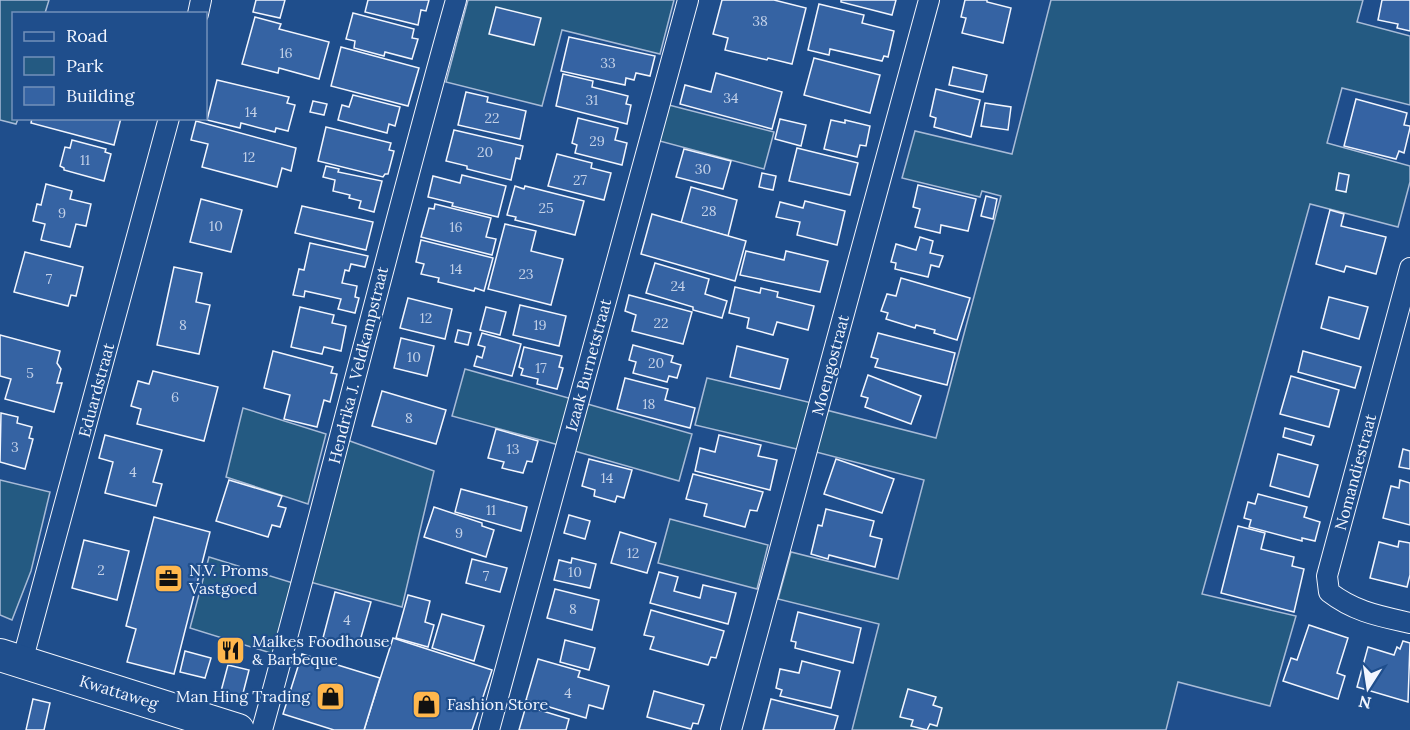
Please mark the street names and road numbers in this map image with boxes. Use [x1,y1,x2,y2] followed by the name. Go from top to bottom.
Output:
[324,264,392,466] street label: Hendrika J. Veldkampstraat
[561,296,616,434] street label: Izaak Burnetstraat
[807,312,853,418] street label: Moengostraat
[74,340,118,439] street label: Eduardstraat
[1330,411,1380,532] street label: Nomandiestraat
[77,670,162,714] street label: Kwattaweg

